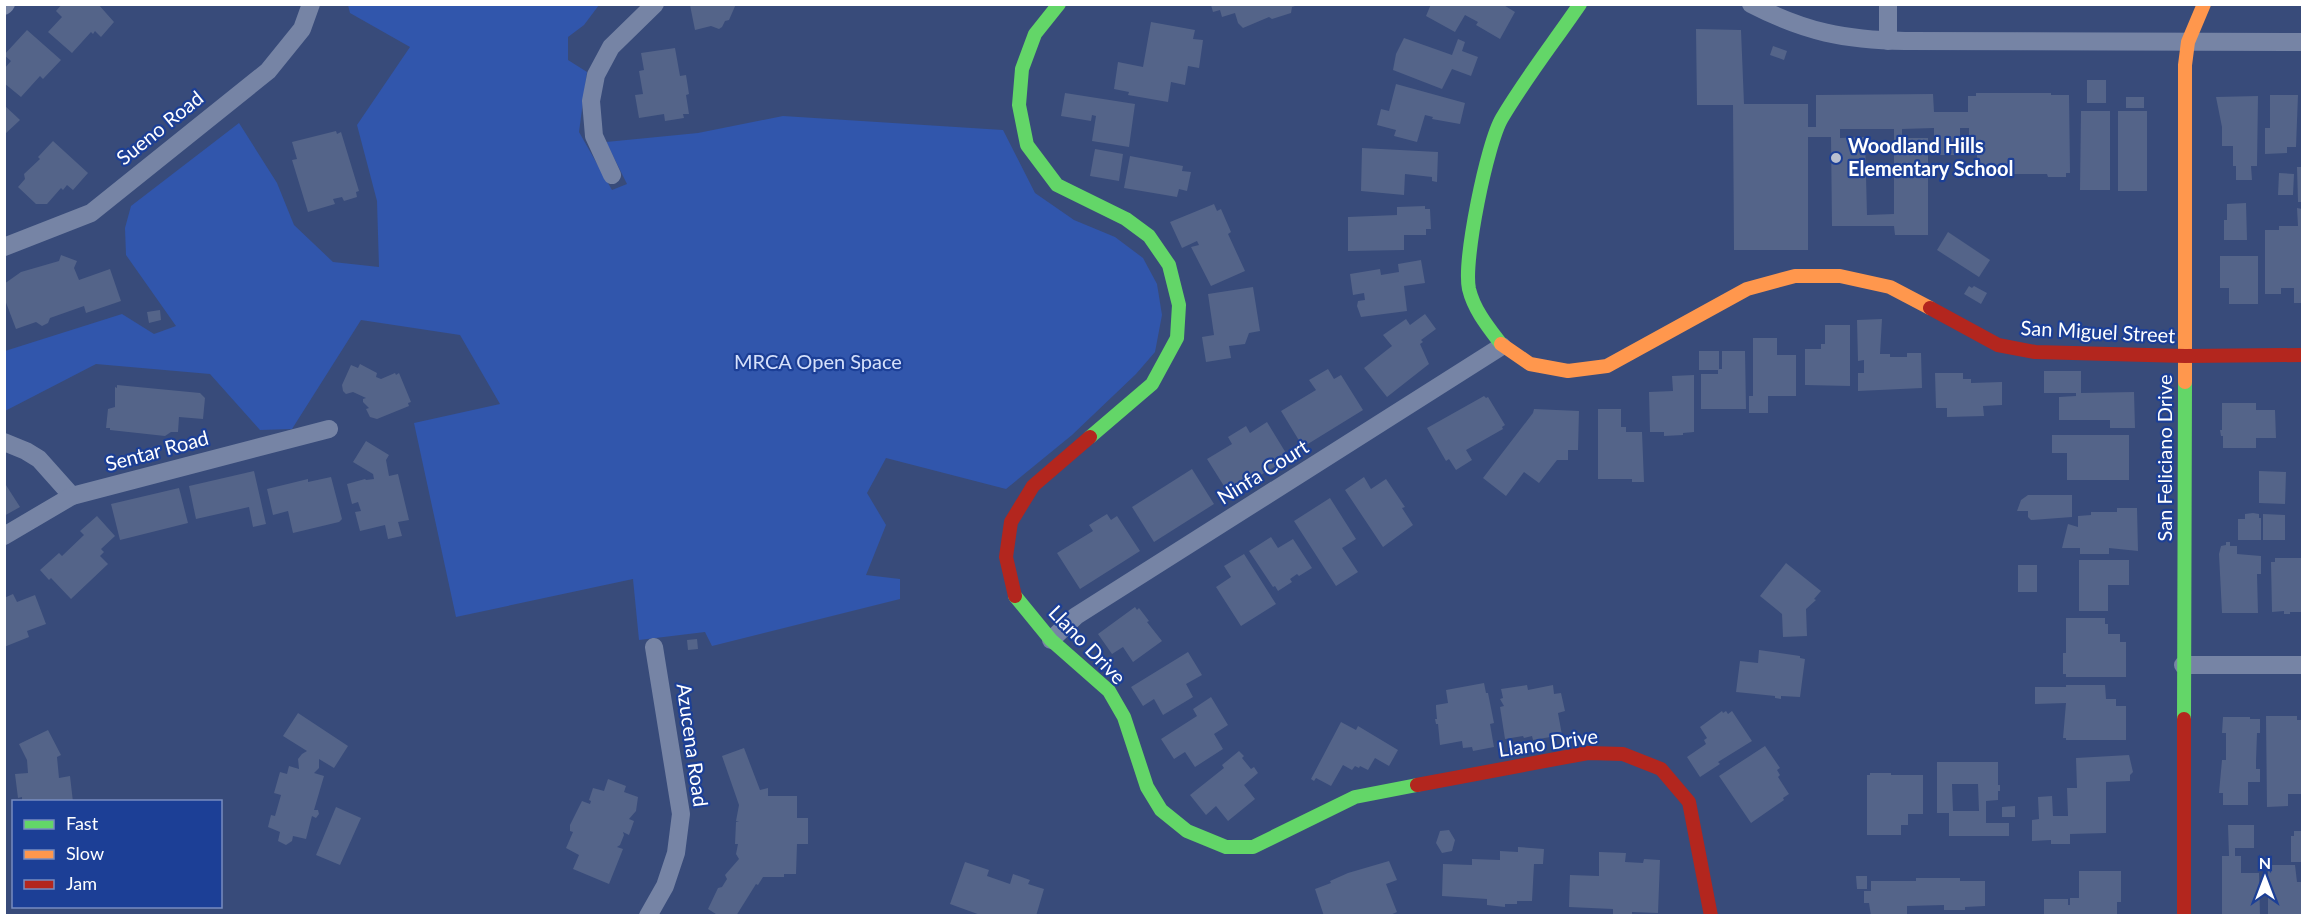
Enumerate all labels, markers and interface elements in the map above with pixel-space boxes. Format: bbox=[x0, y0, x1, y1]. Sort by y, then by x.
street label: Sueno Road bbox=[111, 85, 207, 169]
place label: Woodland Hills Elementary School bbox=[1848, 133, 2013, 180]
marker: Woodland Hills Elementary School bbox=[1829, 151, 1843, 165]
street label: San Miguel Street bbox=[2020, 315, 2176, 347]
park label: MRCA Open Space bbox=[734, 349, 902, 373]
street label: San Feliciano Drive bbox=[2152, 374, 2176, 542]
street label: Sentar Road bbox=[103, 425, 211, 475]
street label: Ninfa Court bbox=[1212, 434, 1313, 509]
street label: Llano Drive bbox=[1044, 600, 1131, 689]
street label: Azucena Road bbox=[672, 682, 714, 808]
street label: Llano Drive bbox=[1497, 723, 1599, 761]
legend bbox=[12, 800, 222, 908]
text: Fast bbox=[66, 812, 99, 834]
text: Slow bbox=[66, 842, 104, 864]
north arrow bbox=[2235, 848, 2295, 908]
text: N bbox=[2259, 853, 2271, 872]
text: Jam bbox=[66, 872, 97, 894]

